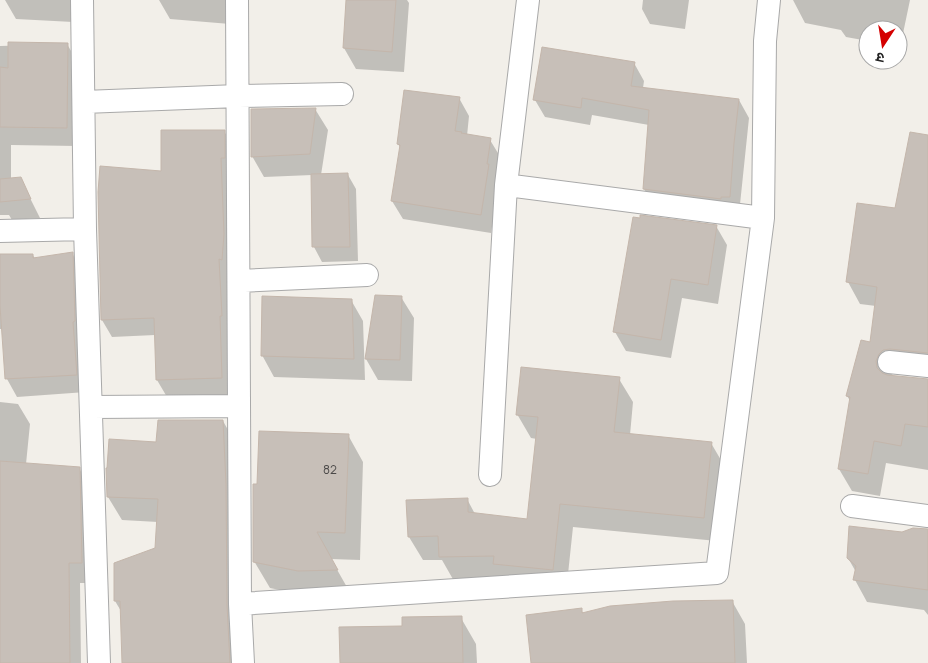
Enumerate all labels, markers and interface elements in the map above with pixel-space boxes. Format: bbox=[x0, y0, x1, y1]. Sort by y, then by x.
north arrow bbox=[858, 20, 908, 70]
text: उ bbox=[873, 48, 886, 68]
house number: 82 bbox=[323, 461, 337, 478]

